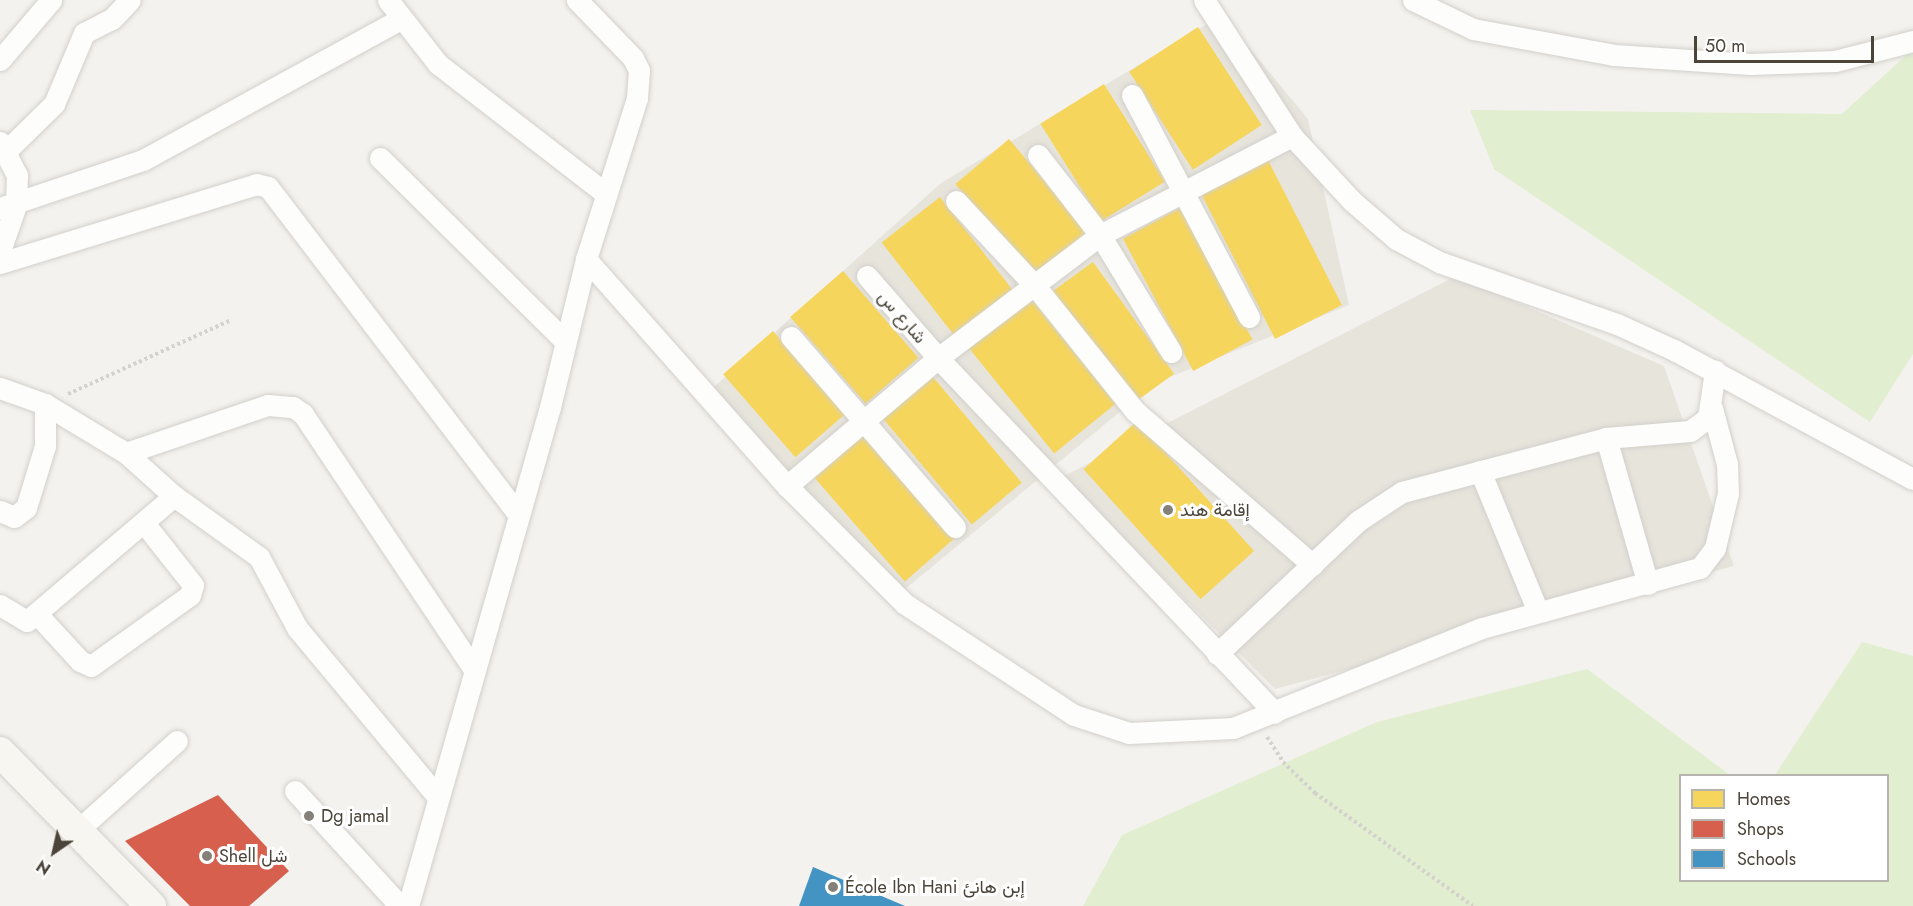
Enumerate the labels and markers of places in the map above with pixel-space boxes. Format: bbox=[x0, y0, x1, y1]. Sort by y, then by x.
place label: إقامة هند bbox=[1180, 499, 1250, 521]
marker: إقامة هند bbox=[1161, 503, 1175, 517]
place label: Dg jamal bbox=[321, 805, 389, 827]
marker: Dg jamal bbox=[302, 809, 316, 823]
place label: Shell شل bbox=[219, 845, 288, 867]
marker: Shell شل bbox=[200, 849, 214, 863]
place label: École Ibn Hani إبن هانئ bbox=[845, 876, 1025, 898]
marker: École Ibn Hani إبن هانئ bbox=[826, 880, 840, 894]

